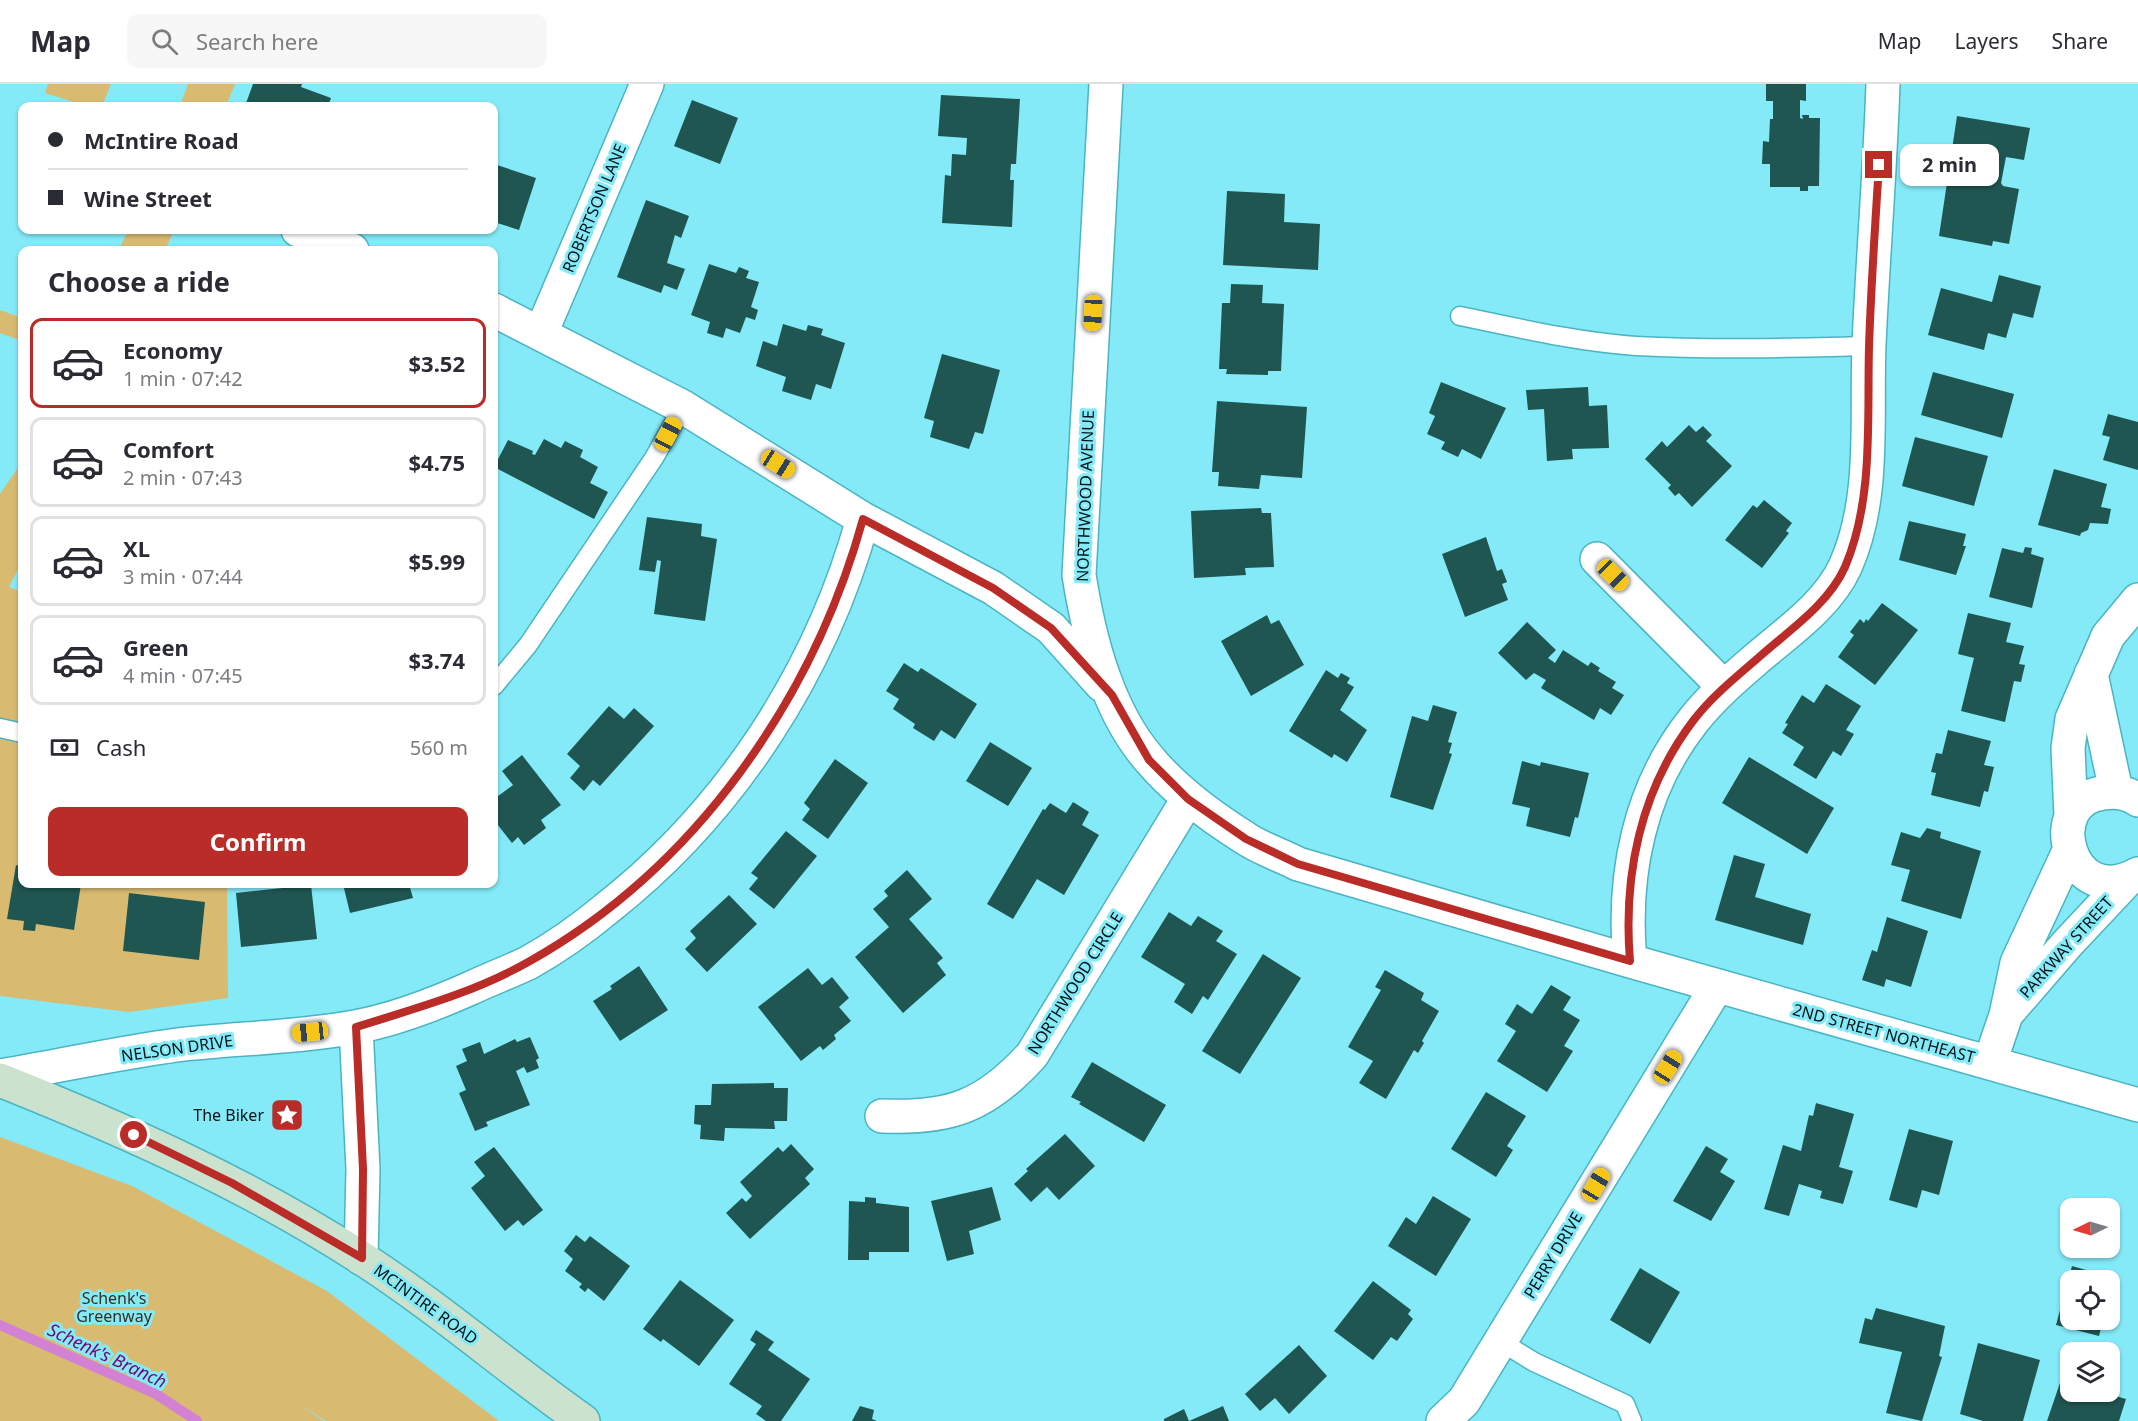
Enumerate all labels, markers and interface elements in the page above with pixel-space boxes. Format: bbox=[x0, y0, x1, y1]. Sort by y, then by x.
search box bbox=[127, 14, 547, 68]
text: Map bbox=[30, 22, 91, 60]
icon: search bbox=[148, 25, 181, 58]
text: Search here bbox=[196, 26, 318, 56]
text: Map bbox=[1878, 27, 1922, 55]
text: Layers bbox=[1955, 27, 2019, 55]
text: Share bbox=[2052, 27, 2108, 55]
text: McIntire Road bbox=[84, 125, 239, 155]
street label: ROBERTSON LANE bbox=[557, 140, 631, 276]
callout: 2 min bbox=[1900, 144, 1999, 186]
route end bbox=[1865, 151, 1892, 178]
text: 2 min bbox=[1922, 151, 1977, 178]
text: Wine Street bbox=[84, 183, 212, 213]
text: Choose a ride bbox=[48, 263, 230, 300]
car bbox=[1083, 295, 1103, 331]
text: Economy bbox=[123, 335, 222, 365]
icon: car bbox=[51, 336, 105, 390]
text: $3.52 bbox=[408, 348, 465, 378]
text: 1 min · 07:42 bbox=[123, 365, 243, 392]
street label: NORTHWOOD AVENUE bbox=[1071, 410, 1099, 582]
car bbox=[652, 414, 684, 454]
text: Comfort bbox=[123, 434, 214, 464]
icon: car bbox=[51, 435, 105, 489]
text: $4.75 bbox=[408, 447, 465, 477]
car bbox=[758, 447, 798, 481]
text: 2 min · 07:43 bbox=[123, 464, 243, 491]
text: XL bbox=[123, 533, 150, 563]
icon: car bbox=[51, 534, 105, 588]
text: $5.99 bbox=[408, 546, 465, 576]
car bbox=[1594, 556, 1632, 594]
text: 3 min · 07:44 bbox=[123, 563, 243, 590]
text: Green bbox=[123, 632, 189, 662]
icon: car bbox=[51, 633, 105, 687]
text: $3.74 bbox=[408, 645, 465, 675]
text: 4 min · 07:45 bbox=[123, 662, 243, 689]
icon: cash bbox=[48, 731, 81, 764]
text: Cash bbox=[96, 732, 146, 762]
text: 560 m bbox=[410, 734, 468, 761]
button: Confirm bbox=[48, 807, 468, 876]
street label: PARKWAY STREET bbox=[2014, 891, 2118, 1003]
street label: NORTHWOOD CIRCLE bbox=[1022, 908, 1128, 1058]
street label: 2ND STREET NORTHEAST bbox=[1790, 998, 1978, 1068]
car bbox=[291, 1021, 329, 1043]
street label: NELSON DRIVE bbox=[120, 1029, 234, 1067]
car bbox=[1651, 1047, 1685, 1087]
place icon: The Biker bbox=[269, 1097, 305, 1133]
place label: The Biker bbox=[193, 1104, 264, 1126]
route start bbox=[120, 1121, 147, 1148]
car bbox=[1579, 1165, 1613, 1205]
north arrow bbox=[2060, 1198, 2120, 1258]
map controls bbox=[2060, 1198, 2120, 1402]
street label: PERRY DRIVE bbox=[1519, 1208, 1587, 1302]
street label: MCINTIRE ROAD bbox=[370, 1259, 482, 1349]
button: locate bbox=[2060, 1270, 2120, 1330]
park label: Schenk's Greenway bbox=[76, 1287, 153, 1327]
water label: Schenk's Branch bbox=[44, 1317, 171, 1393]
button: layers bbox=[2060, 1342, 2120, 1402]

